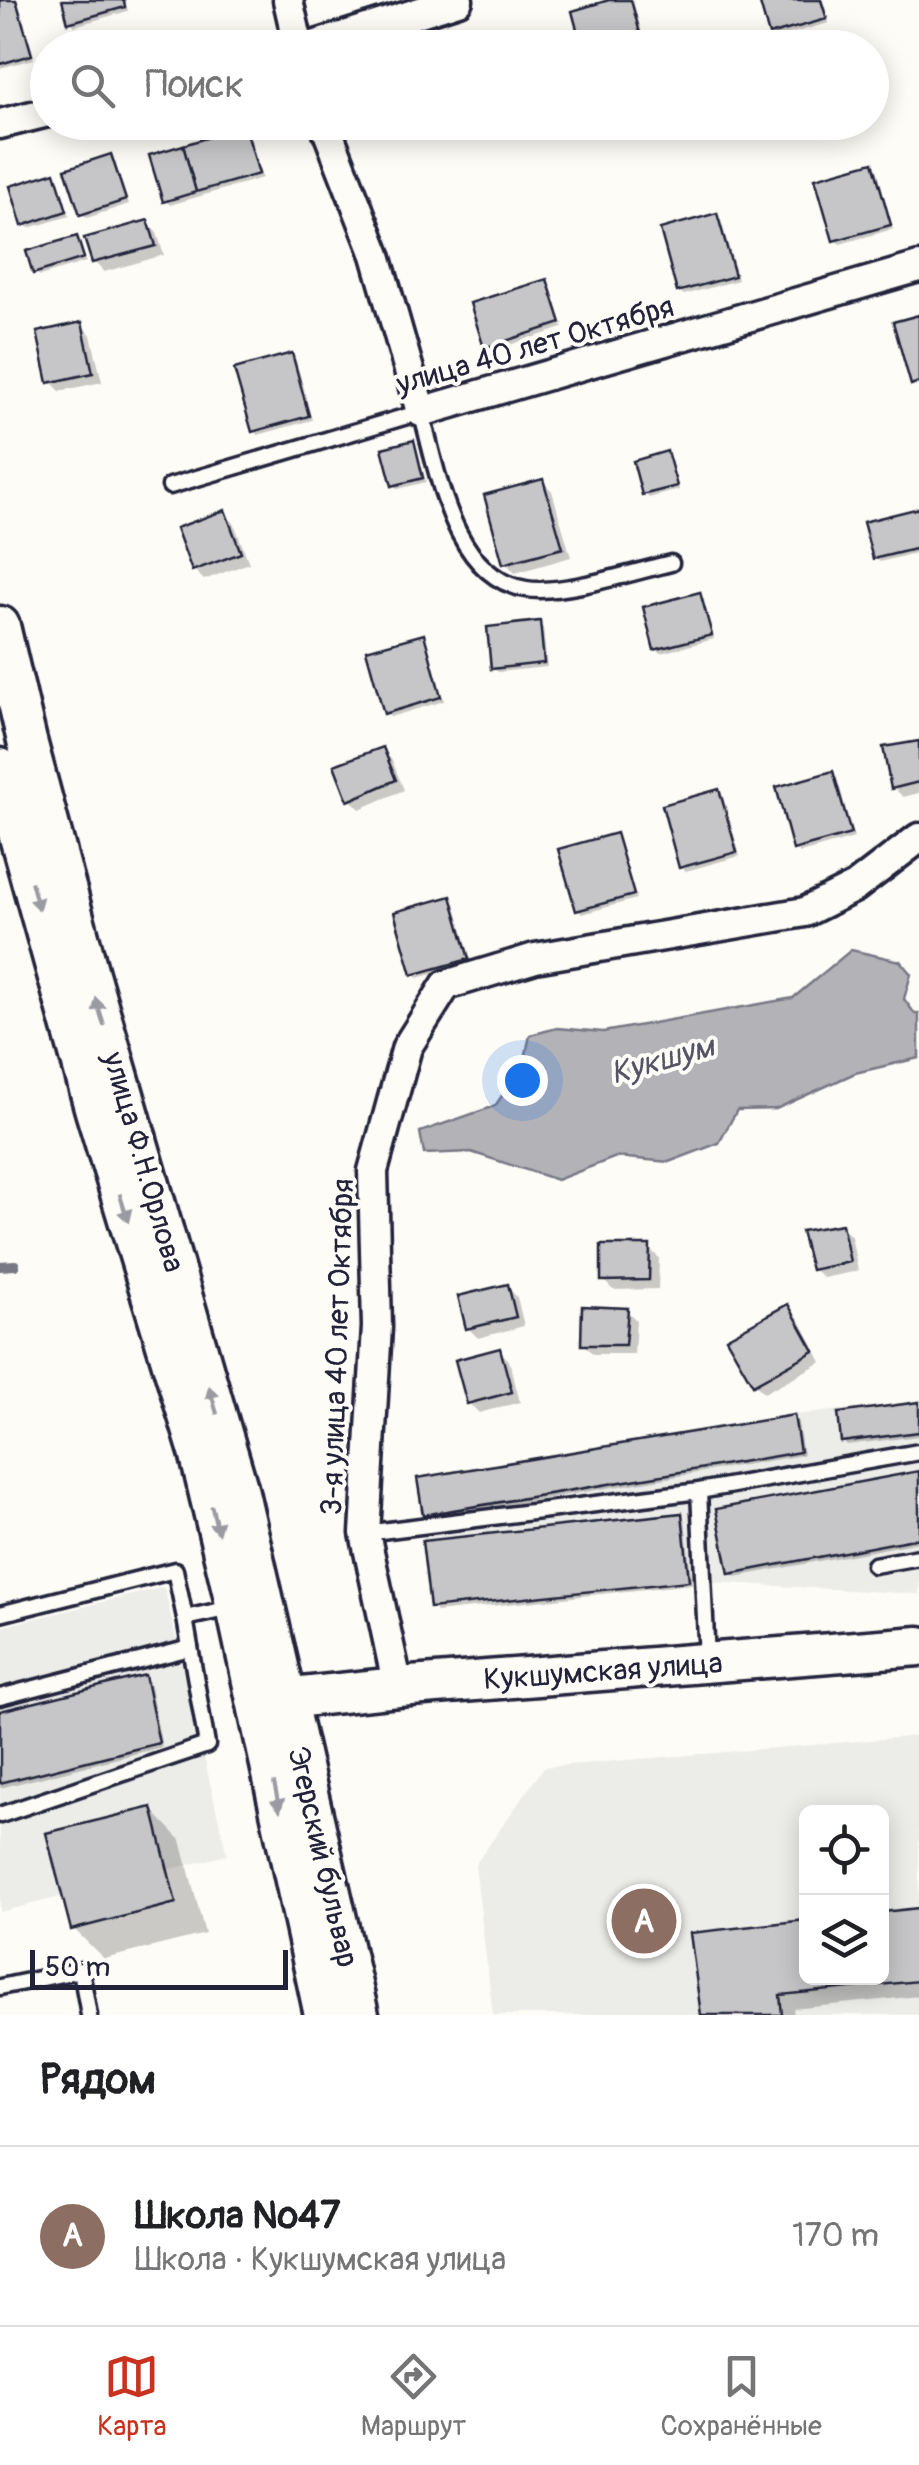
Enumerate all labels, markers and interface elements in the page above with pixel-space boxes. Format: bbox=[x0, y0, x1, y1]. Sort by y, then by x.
search box bbox=[30, 30, 889, 140]
icon: search bbox=[65, 58, 120, 113]
text: Поиск bbox=[145, 61, 244, 109]
street label: улица 40 лет Октября bbox=[391, 288, 678, 403]
one-way arrow bbox=[28, 880, 44, 911]
one-way arrow bbox=[92, 996, 108, 1027]
water label: Кукшум bbox=[606, 1025, 722, 1094]
street label: улица Ф.Н.Орлова bbox=[94, 1047, 193, 1276]
your location bbox=[497, 1055, 548, 1106]
street label: 3-я улица 40 лет Октября bbox=[313, 1178, 362, 1516]
one-way arrow bbox=[117, 1193, 132, 1224]
one-way arrow bbox=[205, 1385, 221, 1416]
one-way arrow bbox=[208, 1505, 223, 1536]
street label: Кукшумская улица bbox=[482, 1645, 724, 1698]
street label: Эгерский бульвар bbox=[279, 1744, 366, 1971]
one-way arrow bbox=[270, 1782, 285, 1813]
map controls bbox=[799, 1805, 889, 1985]
button: locate bbox=[799, 1805, 889, 1895]
pin: A bbox=[612, 1884, 676, 1958]
button: layers bbox=[799, 1895, 889, 1985]
scale bar bbox=[30, 1945, 288, 1990]
text: 50 m bbox=[45, 1950, 110, 1985]
text: Рядом bbox=[40, 2054, 156, 2106]
text: Школа №47 bbox=[135, 2192, 340, 2240]
text: A bbox=[62, 2216, 83, 2256]
text: 170 m bbox=[792, 2216, 879, 2256]
text: Школа · Кукшумская улица bbox=[135, 2240, 506, 2280]
tab: Карта bbox=[97, 2349, 167, 2444]
tab: Маршрут bbox=[361, 2349, 466, 2444]
tab: Сохранённые bbox=[660, 2349, 822, 2444]

